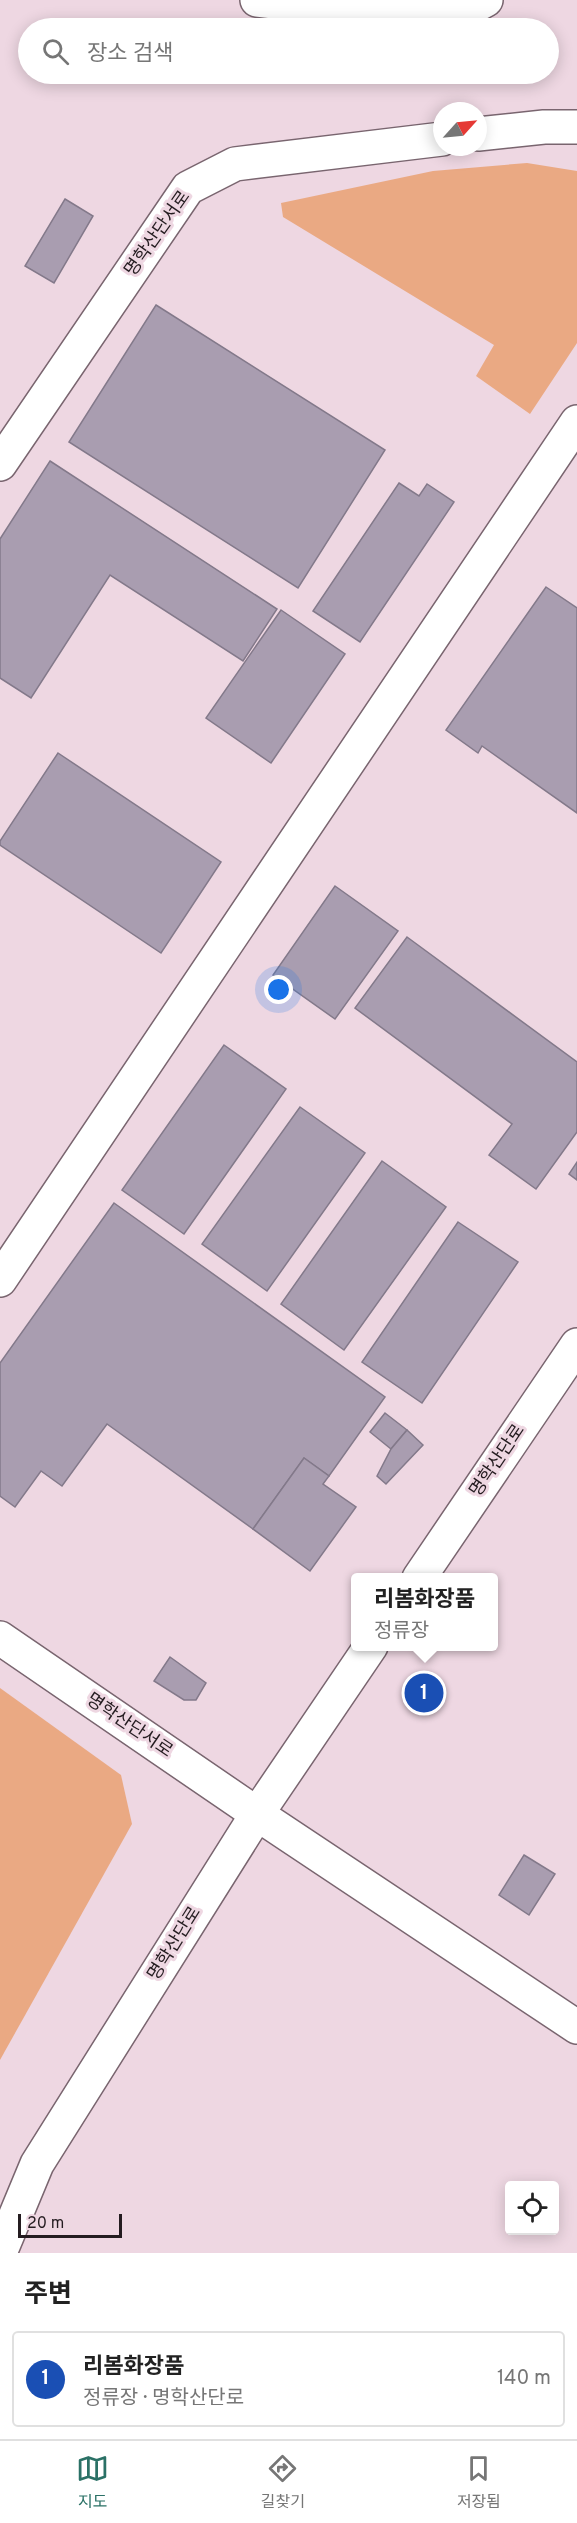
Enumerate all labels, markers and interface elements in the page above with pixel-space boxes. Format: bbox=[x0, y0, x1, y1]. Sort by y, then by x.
search box bbox=[18, 18, 559, 84]
icon: search bbox=[39, 35, 72, 68]
text: 장소 검색 bbox=[87, 41, 173, 68]
north arrow bbox=[433, 102, 487, 156]
street label: 명학산단서로 bbox=[120, 187, 196, 281]
your location bbox=[264, 975, 293, 1004]
street label: 명학산단로 bbox=[465, 1420, 531, 1502]
popup bbox=[351, 1573, 498, 1651]
text: 리봄화장품 bbox=[374, 1587, 475, 1614]
text: 정류장 bbox=[374, 1619, 429, 1645]
pin: 1 bbox=[404, 1670, 444, 1716]
street label: 명학산단서로 bbox=[81, 1689, 177, 1763]
street label: 명학산단로 bbox=[143, 1903, 207, 1985]
map controls bbox=[505, 2181, 559, 2235]
button: locate bbox=[505, 2181, 559, 2235]
scale bar bbox=[18, 2211, 122, 2238]
text: 20 m bbox=[27, 2214, 64, 2234]
text: 주변 bbox=[24, 2279, 72, 2312]
text: 리봄화장품 bbox=[83, 2354, 184, 2381]
text: 1 bbox=[42, 2366, 50, 2392]
text: 140 m bbox=[497, 2366, 551, 2392]
text: 정류장 · 명학산단로 bbox=[83, 2386, 244, 2412]
tab: 지도 bbox=[76, 2452, 109, 2513]
tab: 길찾기 bbox=[261, 2452, 305, 2513]
tab: 저장됨 bbox=[457, 2452, 501, 2513]

